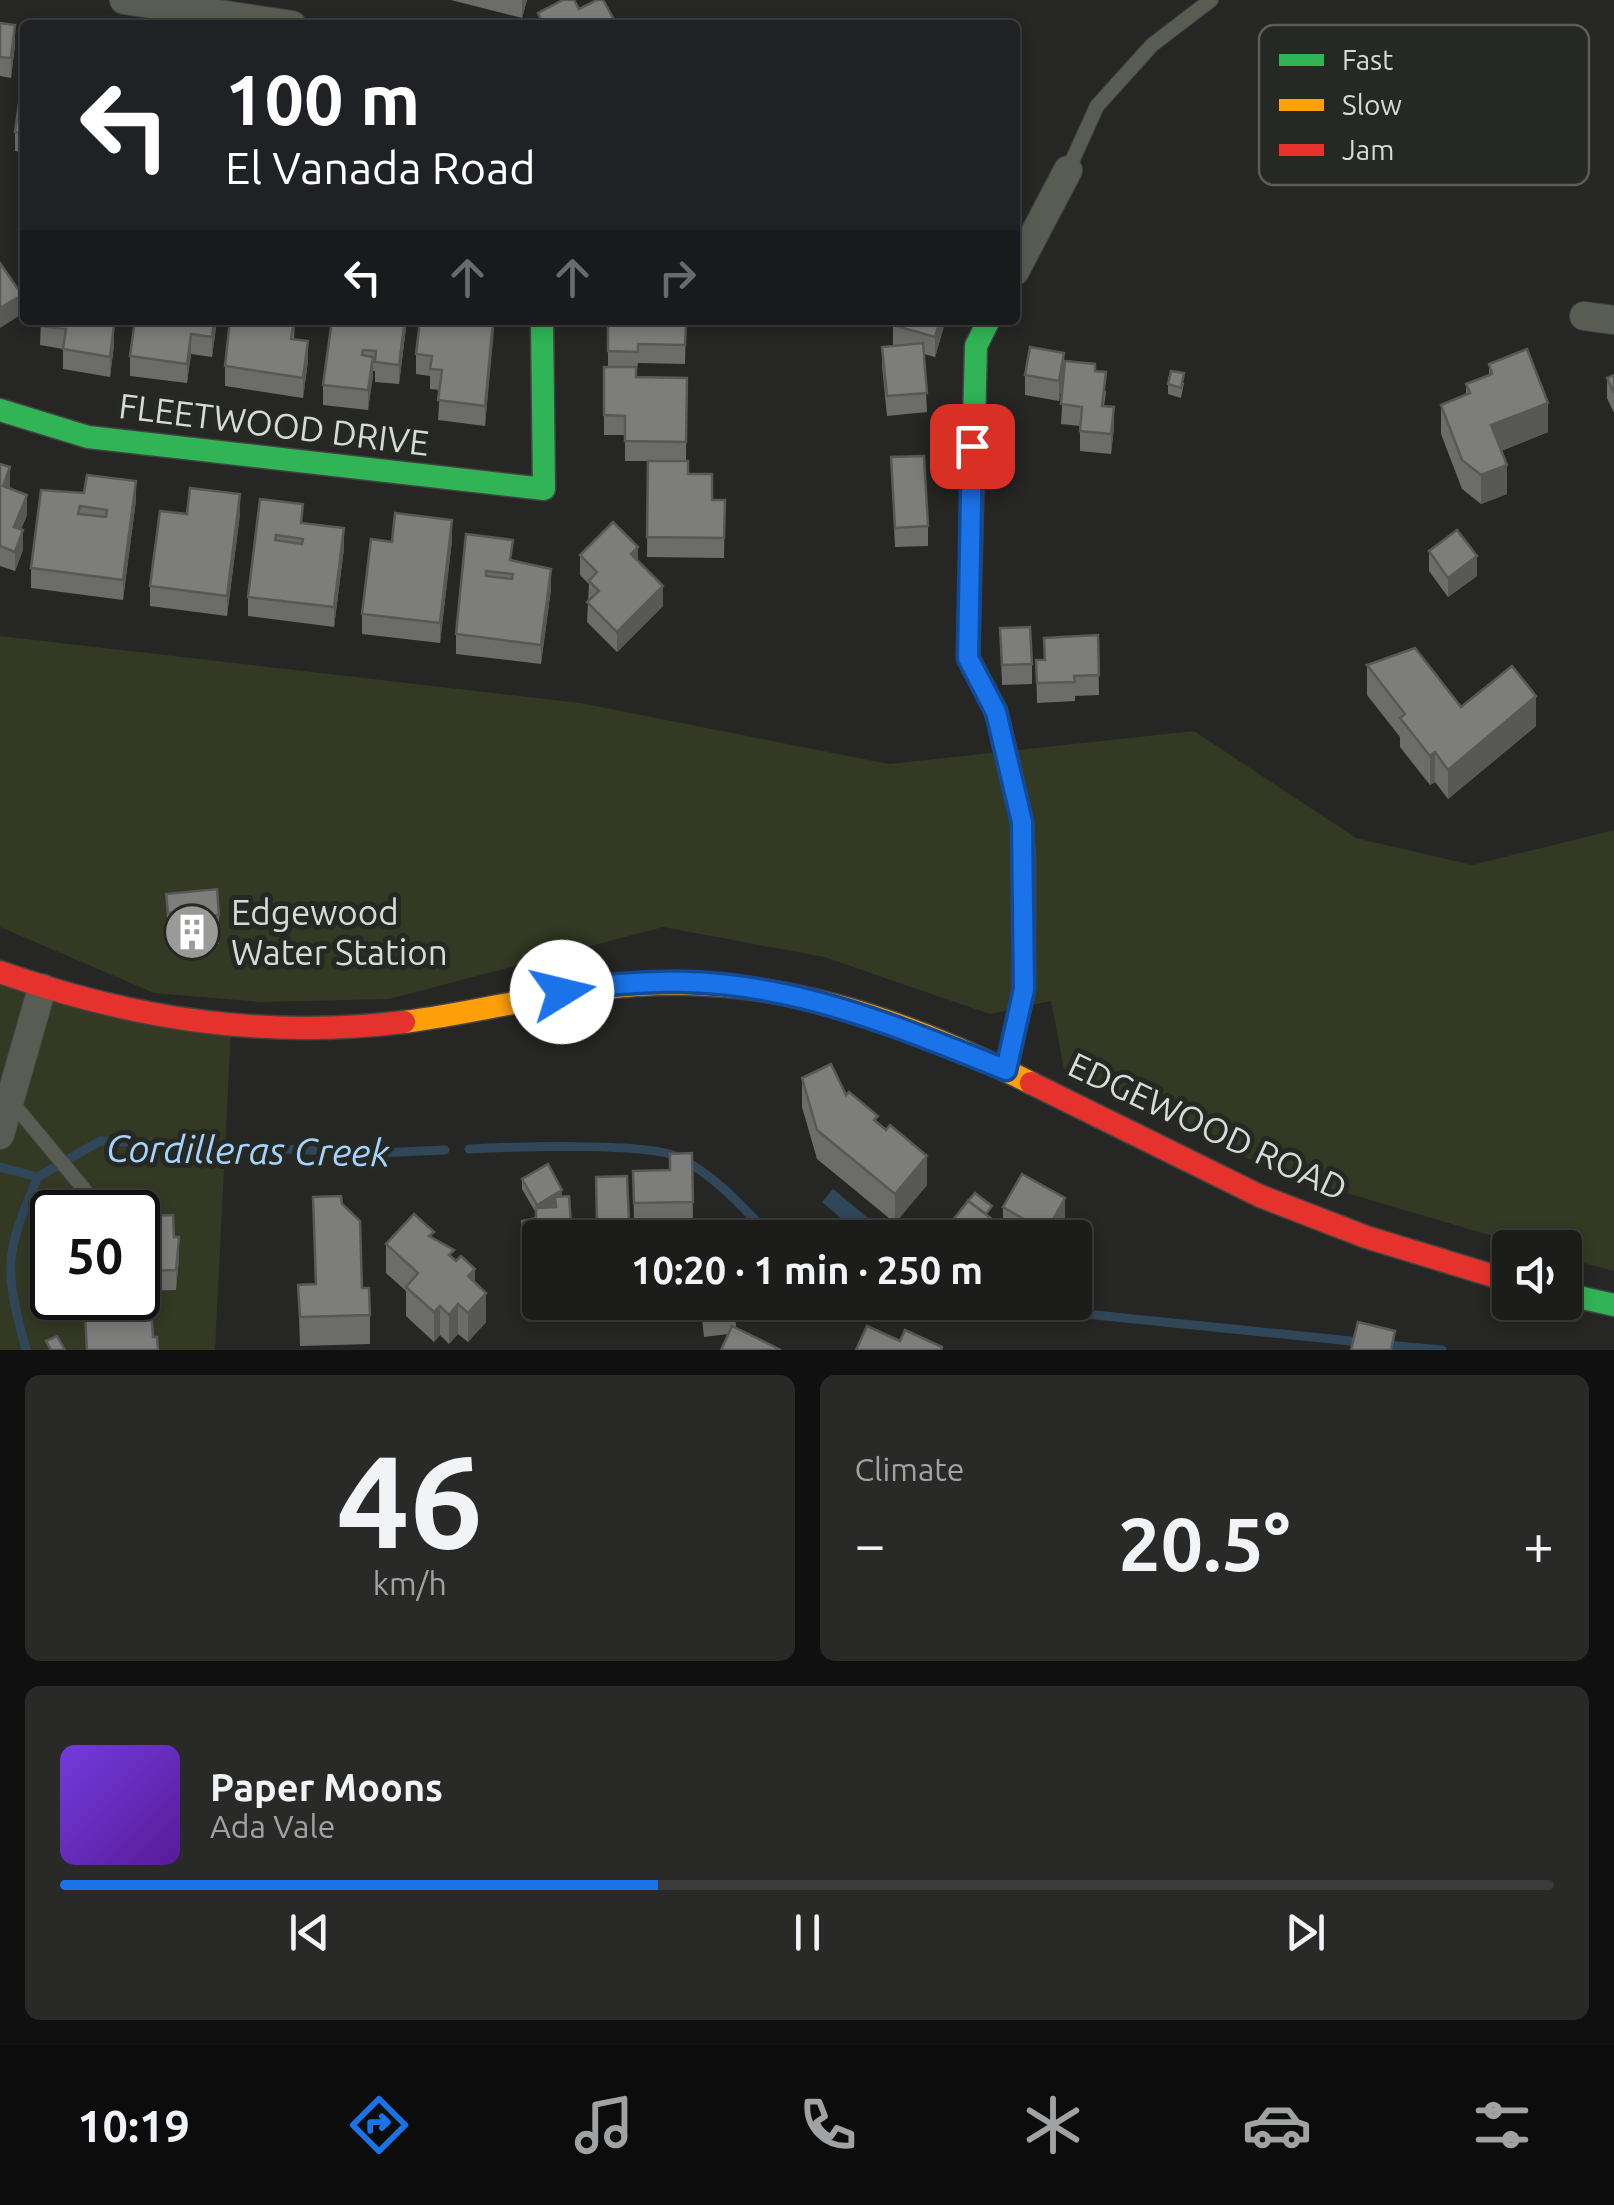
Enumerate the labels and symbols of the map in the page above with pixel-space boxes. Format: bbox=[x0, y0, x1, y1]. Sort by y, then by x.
legend bbox=[1259, 25, 1589, 185]
text: Fast bbox=[1342, 44, 1393, 75]
text: Slow bbox=[1342, 89, 1402, 120]
text: Jam bbox=[1342, 134, 1394, 165]
street label: FLEETWOOD DRIVE bbox=[117, 385, 431, 463]
pin bbox=[930, 404, 1015, 489]
place label: Edgewood Water Station bbox=[231, 892, 448, 972]
building icon: Edgewood Water Station bbox=[162, 902, 222, 962]
position arrow bbox=[510, 940, 614, 1044]
street label: EDGEWOOD ROAD bbox=[1062, 1044, 1354, 1208]
water label: Cordilleras Creek bbox=[106, 1127, 391, 1173]
speed limit sign: 50 bbox=[30, 1190, 160, 1320]

